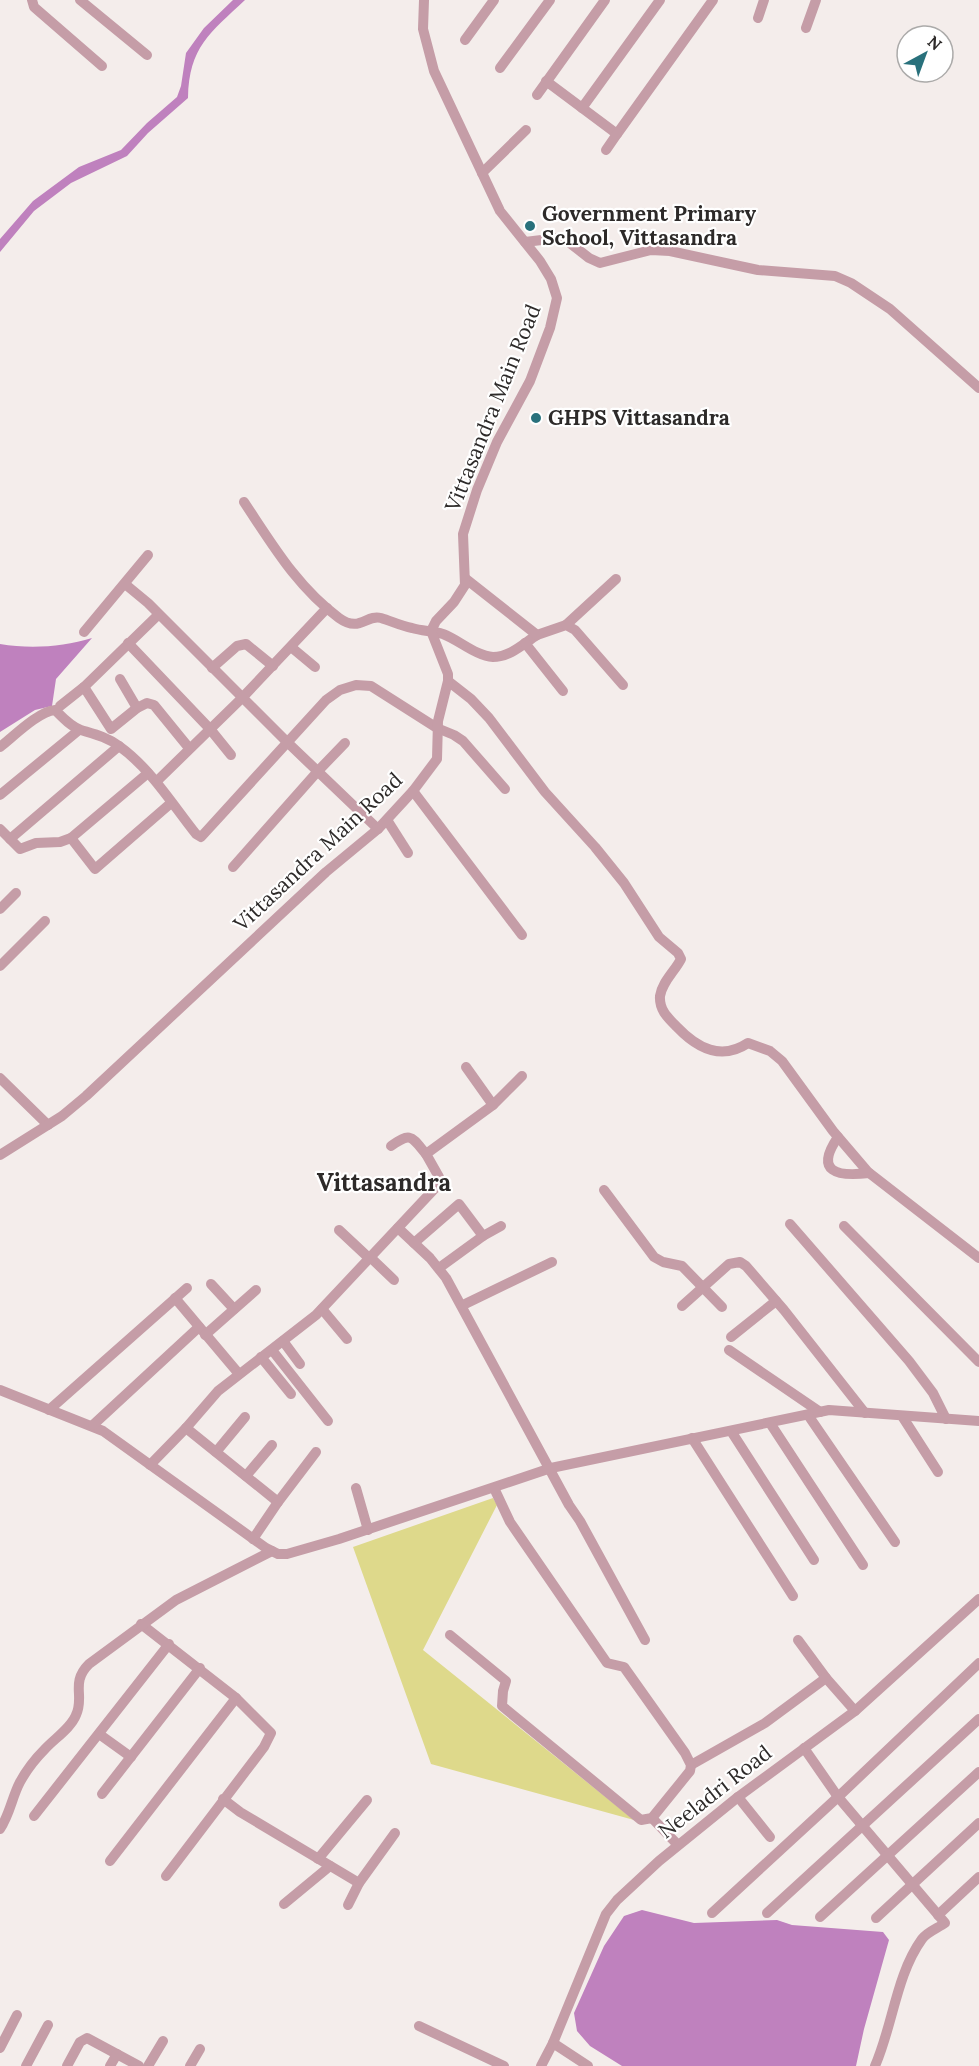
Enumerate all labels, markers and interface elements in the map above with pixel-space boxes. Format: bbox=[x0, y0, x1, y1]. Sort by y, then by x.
north arrow bbox=[895, 24, 955, 84]
text: N bbox=[924, 31, 946, 54]
place label: Government Primary School, Vittasandra bbox=[542, 200, 757, 251]
marker: Government Primary School, Vittasandra bbox=[523, 219, 537, 233]
street label: Vittasandra Main Road bbox=[438, 300, 546, 516]
place label: GHPS Vittasandra bbox=[548, 404, 730, 431]
marker: GHPS Vittasandra bbox=[529, 411, 543, 425]
street label: Vittasandra Main Road bbox=[227, 766, 408, 938]
district label: Vittasandra bbox=[317, 1167, 452, 1198]
street label: Neeladri Road bbox=[652, 1739, 777, 1844]

